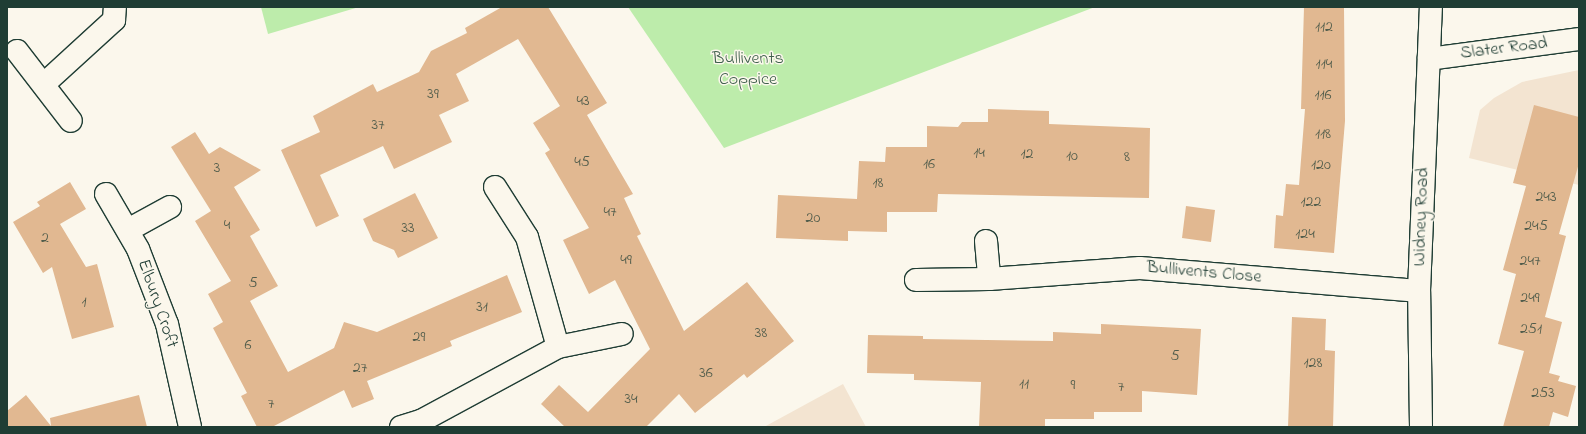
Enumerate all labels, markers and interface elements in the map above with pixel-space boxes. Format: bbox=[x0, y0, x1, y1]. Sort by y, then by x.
house number: 112 bbox=[1315, 17, 1333, 37]
street label: Slater Road bbox=[1459, 33, 1549, 65]
park label: Bullivents Coppice bbox=[712, 49, 784, 92]
house number: 114 bbox=[1316, 54, 1332, 74]
house number: 39 bbox=[427, 84, 439, 104]
house number: 116 bbox=[1314, 85, 1332, 105]
house number: 43 bbox=[576, 91, 590, 111]
house number: 37 bbox=[371, 115, 385, 135]
house number: 118 bbox=[1315, 124, 1331, 144]
house number: 14 bbox=[973, 143, 985, 163]
house number: 12 bbox=[1020, 144, 1034, 164]
house number: 10 bbox=[1066, 146, 1078, 166]
house number: 8 bbox=[1124, 147, 1130, 167]
house number: 45 bbox=[574, 152, 590, 172]
house number: 16 bbox=[923, 154, 935, 174]
house number: 120 bbox=[1311, 155, 1331, 175]
house number: 3 bbox=[214, 158, 220, 178]
street label: Widney Road bbox=[1409, 167, 1435, 267]
house number: 18 bbox=[872, 173, 884, 193]
house number: 243 bbox=[1535, 187, 1557, 207]
house number: 122 bbox=[1301, 192, 1321, 212]
house number: 47 bbox=[603, 202, 617, 222]
house number: 20 bbox=[806, 208, 820, 228]
house number: 4 bbox=[224, 215, 230, 235]
house number: 245 bbox=[1524, 216, 1548, 236]
house number: 33 bbox=[401, 218, 415, 238]
house number: 124 bbox=[1295, 224, 1315, 244]
house number: 2 bbox=[41, 228, 49, 248]
house number: 49 bbox=[620, 250, 632, 270]
house number: 247 bbox=[1519, 251, 1541, 271]
street label: Elbury Croft bbox=[132, 257, 182, 351]
street label: Bullivents Close bbox=[1146, 257, 1262, 289]
house number: 5 bbox=[248, 273, 258, 293]
house number: 249 bbox=[1520, 288, 1540, 308]
house number: 1 bbox=[81, 292, 87, 312]
house number: 31 bbox=[476, 297, 488, 317]
house number: 251 bbox=[1520, 319, 1542, 339]
house number: 38 bbox=[755, 323, 767, 343]
house number: 29 bbox=[413, 327, 425, 347]
house number: 6 bbox=[244, 335, 252, 355]
house number: 5 bbox=[1170, 346, 1180, 366]
house number: 128 bbox=[1303, 353, 1323, 373]
house number: 27 bbox=[353, 358, 367, 378]
house number: 36 bbox=[699, 363, 713, 383]
house number: 11 bbox=[1019, 374, 1029, 394]
house number: 9 bbox=[1071, 375, 1075, 395]
house number: 7 bbox=[1118, 377, 1124, 397]
house number: 253 bbox=[1531, 383, 1555, 403]
house number: 34 bbox=[624, 389, 638, 409]
house number: 7 bbox=[268, 394, 274, 414]

